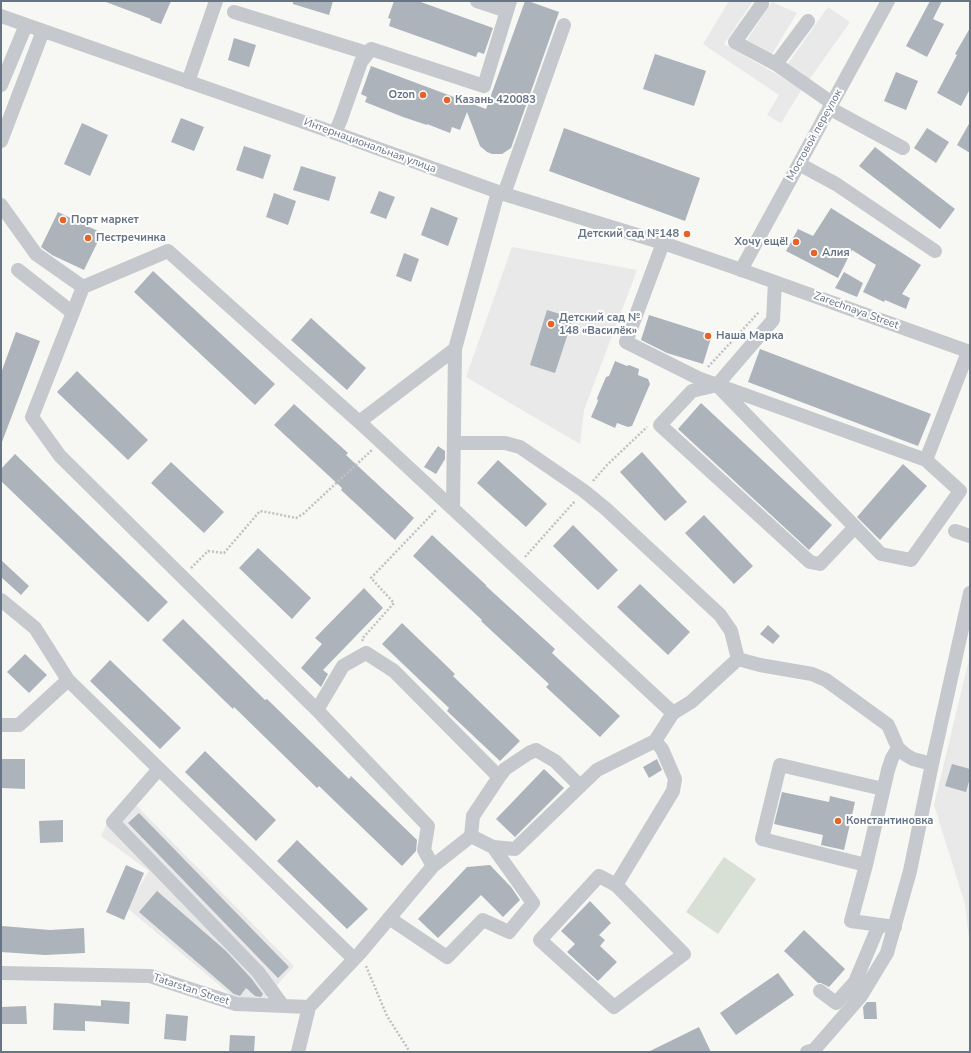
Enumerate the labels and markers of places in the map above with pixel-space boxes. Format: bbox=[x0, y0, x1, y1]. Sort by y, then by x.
place label: Ozon bbox=[388, 88, 415, 102]
marker: Ozon bbox=[418, 90, 428, 100]
place label: Казань 420083 bbox=[455, 93, 536, 107]
marker: Казань 420083 bbox=[442, 95, 452, 105]
place label: Порт маркет bbox=[71, 213, 139, 227]
marker: Порт маркет bbox=[58, 215, 68, 225]
place label: Детский сад №148 bbox=[578, 227, 679, 241]
marker: Детский сад №148 bbox=[682, 229, 692, 239]
place label: Пестречинка bbox=[96, 231, 166, 245]
marker: Пестречинка bbox=[83, 233, 93, 243]
place label: Хочу ещё! bbox=[735, 235, 788, 249]
marker: Хочу ещё! bbox=[791, 237, 801, 247]
place label: Алия bbox=[822, 246, 850, 260]
marker: Алия bbox=[809, 248, 819, 258]
place label: Детский сад № 148 «Василёк» bbox=[559, 311, 640, 337]
marker: Детский сад № 148 «Василёк» bbox=[546, 319, 556, 329]
place label: Наша Марка bbox=[716, 329, 784, 343]
marker: Наша Марка bbox=[703, 331, 713, 341]
place label: Константиновка bbox=[846, 814, 934, 828]
marker: Константиновка bbox=[833, 816, 843, 826]

